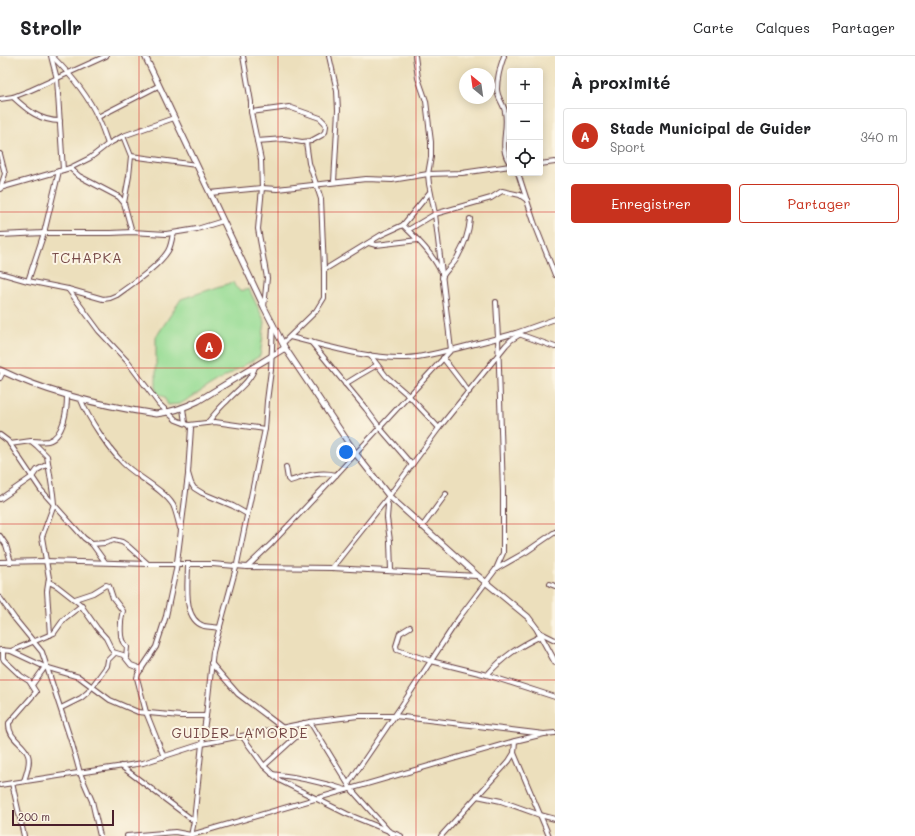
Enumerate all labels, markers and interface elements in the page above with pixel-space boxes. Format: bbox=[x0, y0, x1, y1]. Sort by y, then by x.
text: Strollr bbox=[20, 15, 82, 40]
text: Carte bbox=[693, 18, 734, 37]
text: Calques bbox=[756, 18, 810, 37]
text: Partager bbox=[832, 18, 895, 37]
north arrow bbox=[459, 68, 495, 104]
map controls bbox=[507, 68, 543, 176]
button: + bbox=[507, 68, 543, 104]
text: À proximité bbox=[571, 71, 670, 93]
button: − bbox=[507, 104, 543, 140]
text: Stade Municipal de Guider bbox=[610, 118, 811, 138]
text: A bbox=[580, 128, 590, 145]
text: 340 m bbox=[860, 128, 898, 145]
text: Sport bbox=[610, 138, 645, 155]
button: locate bbox=[507, 140, 543, 176]
button: Enregistrer bbox=[571, 184, 731, 223]
button: Partager bbox=[739, 184, 899, 223]
district label: TCHAPKA bbox=[51, 248, 123, 267]
pin: A bbox=[196, 331, 222, 361]
your location bbox=[336, 442, 356, 462]
district label: GUIDER LAMORDE bbox=[172, 723, 308, 742]
scale bar bbox=[12, 808, 114, 827]
text: 200 m bbox=[18, 809, 50, 824]

